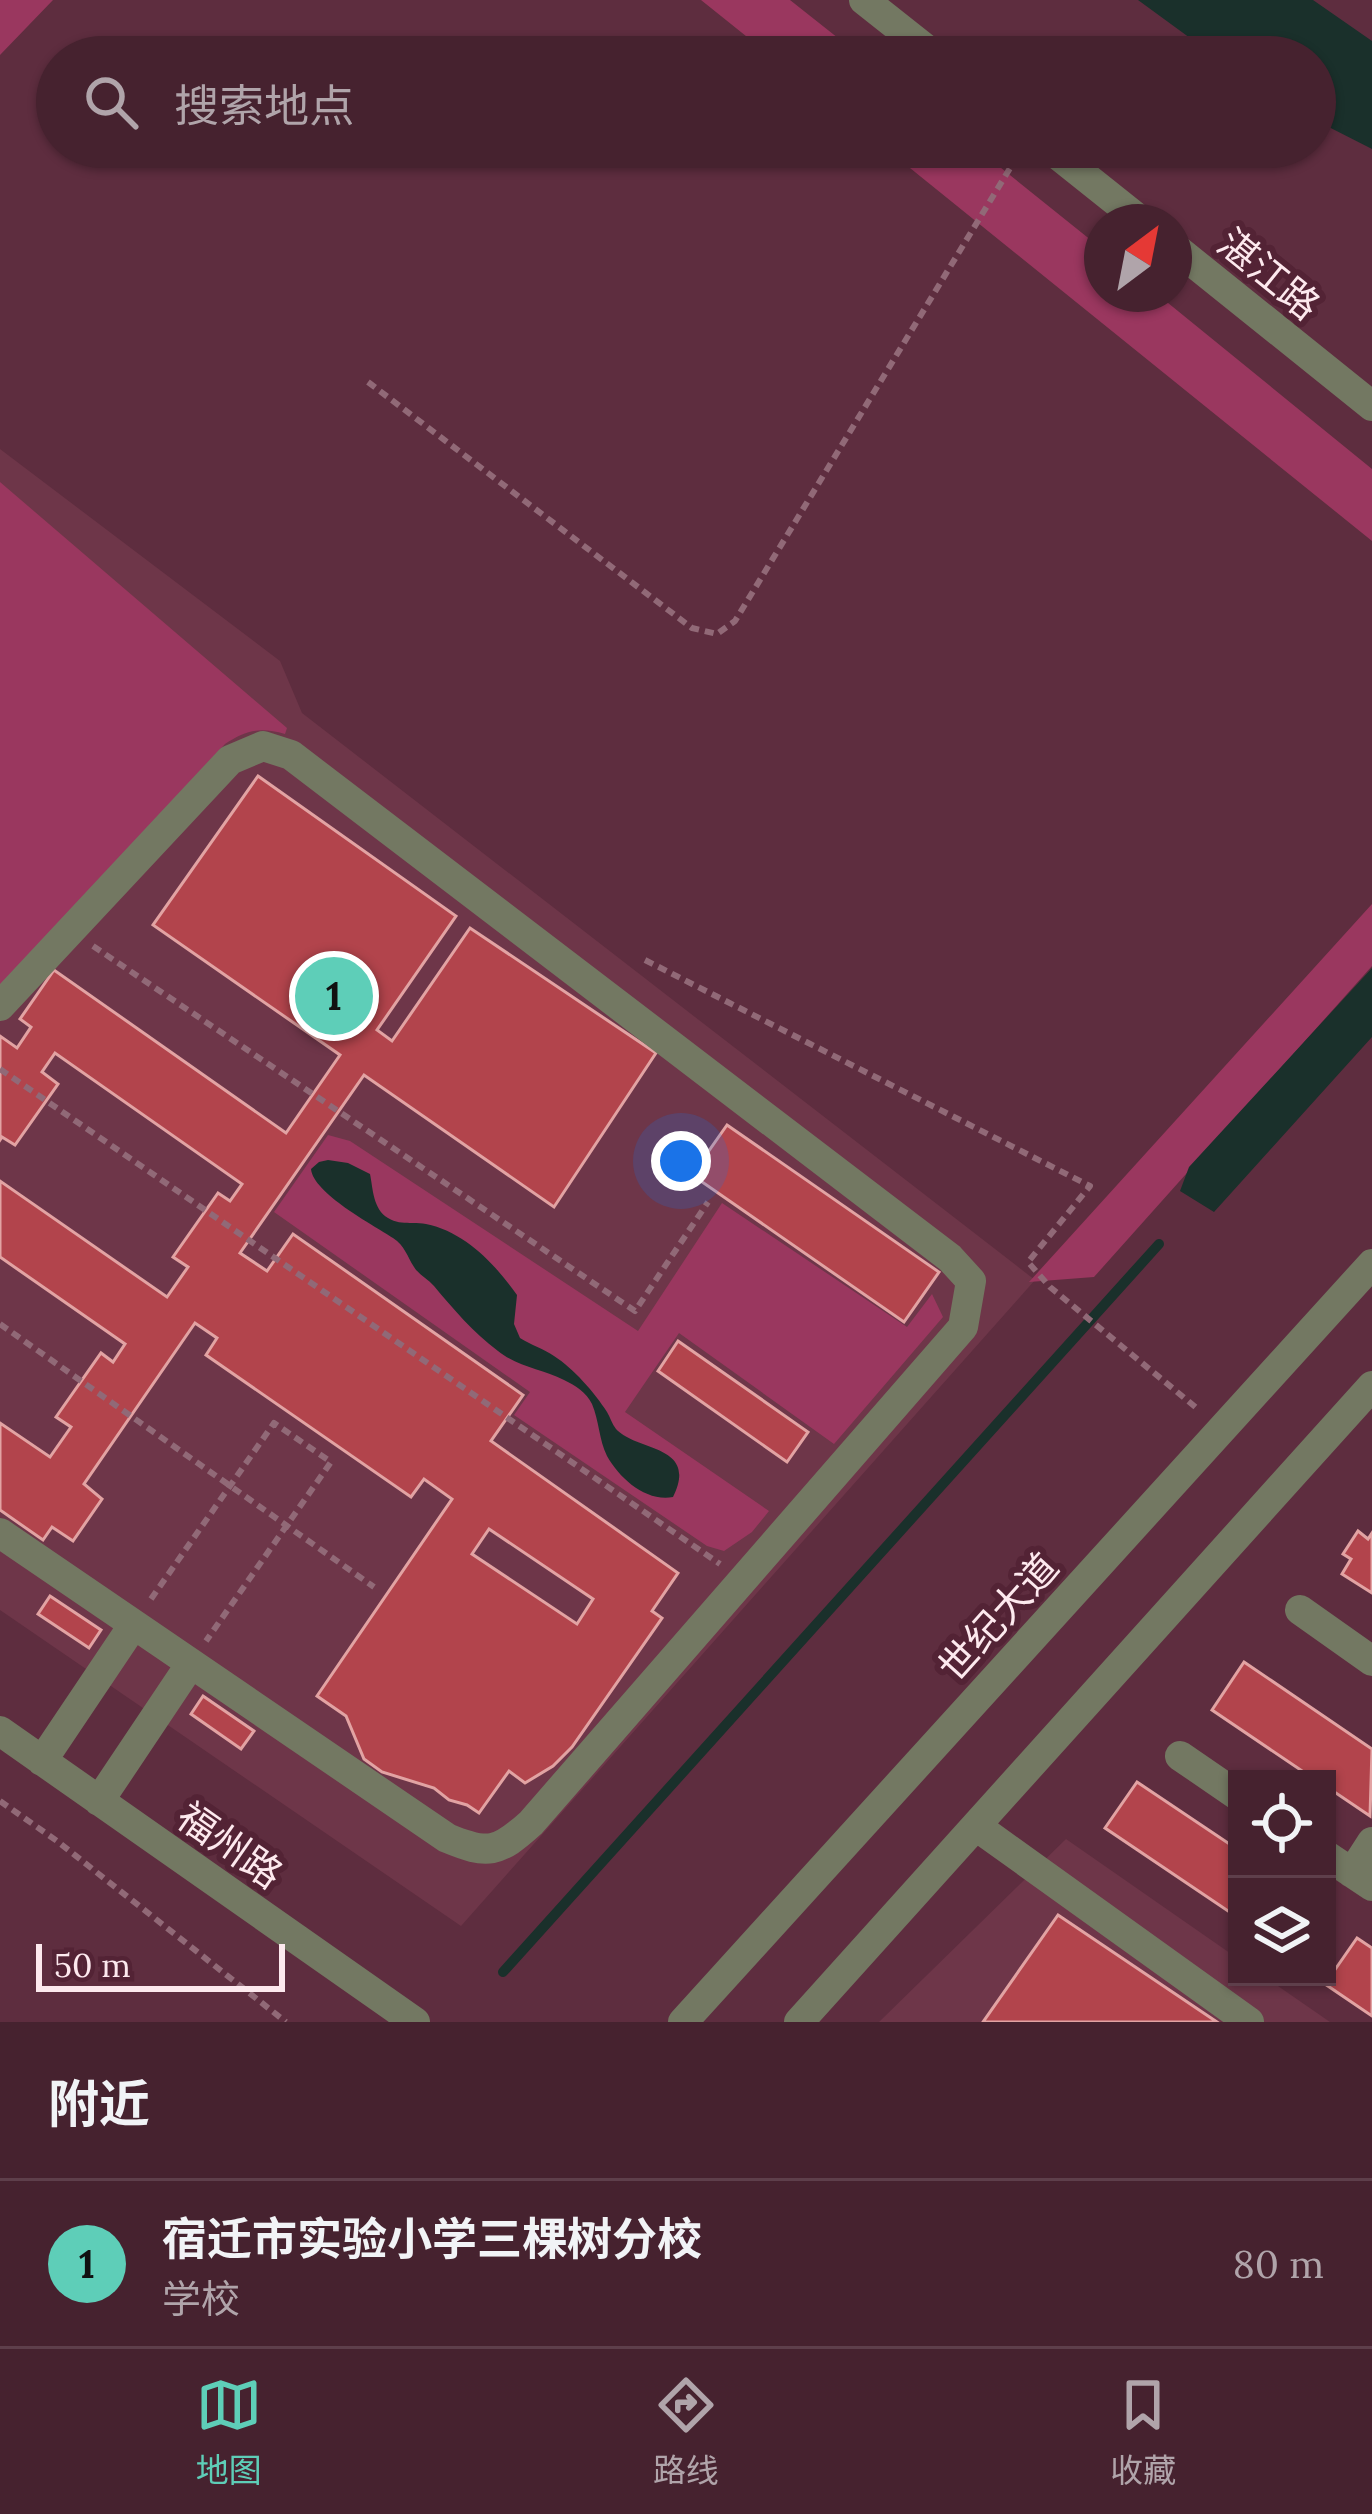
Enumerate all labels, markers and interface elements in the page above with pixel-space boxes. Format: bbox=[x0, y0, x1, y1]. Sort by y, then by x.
search box bbox=[36, 36, 1336, 168]
icon: search bbox=[78, 69, 144, 135]
text: 搜索地点 bbox=[174, 77, 354, 134]
north arrow bbox=[1084, 204, 1192, 312]
street label: 湛江路 bbox=[1208, 218, 1330, 330]
pin: 1 bbox=[295, 951, 373, 1041]
your location bbox=[651, 1131, 711, 1191]
street label: 世纪大道 bbox=[927, 1542, 1069, 1692]
map controls bbox=[1228, 1770, 1336, 1986]
button: locate bbox=[1228, 1770, 1336, 1878]
street label: 福州路 bbox=[168, 1791, 292, 1899]
button: layers bbox=[1228, 1878, 1336, 1986]
scale bar bbox=[36, 1938, 285, 1991]
text: 50 m bbox=[54, 1944, 131, 1986]
text: 附近 bbox=[48, 2071, 150, 2136]
text: 宿迁市实验小学三棵树分校 bbox=[162, 2210, 702, 2267]
text: 1 bbox=[79, 2239, 95, 2289]
text: 80 m bbox=[1233, 2239, 1324, 2289]
text: 学校 bbox=[162, 2274, 240, 2324]
tab: 地图 bbox=[196, 2372, 262, 2492]
tab: 路线 bbox=[653, 2372, 719, 2492]
tab: 收藏 bbox=[1110, 2372, 1176, 2492]

